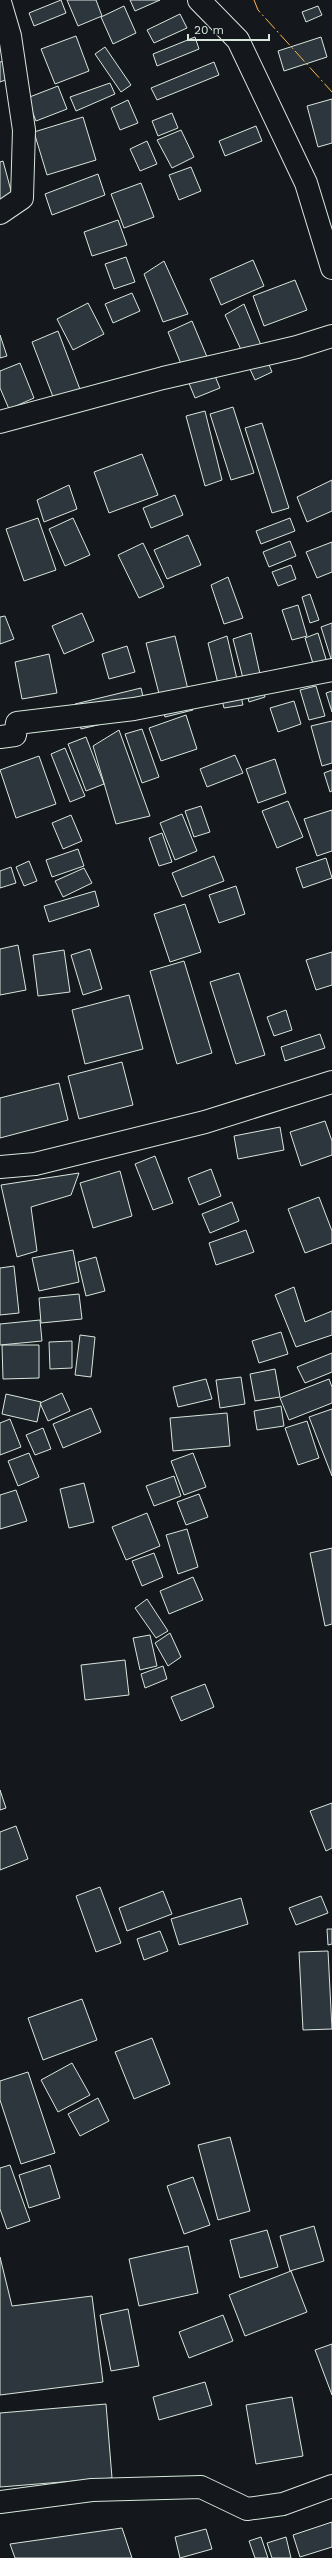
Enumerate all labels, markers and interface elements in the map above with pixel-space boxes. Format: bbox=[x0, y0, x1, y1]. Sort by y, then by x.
scale bar bbox=[188, 16, 269, 42]
text: 20 m bbox=[194, 23, 224, 37]

